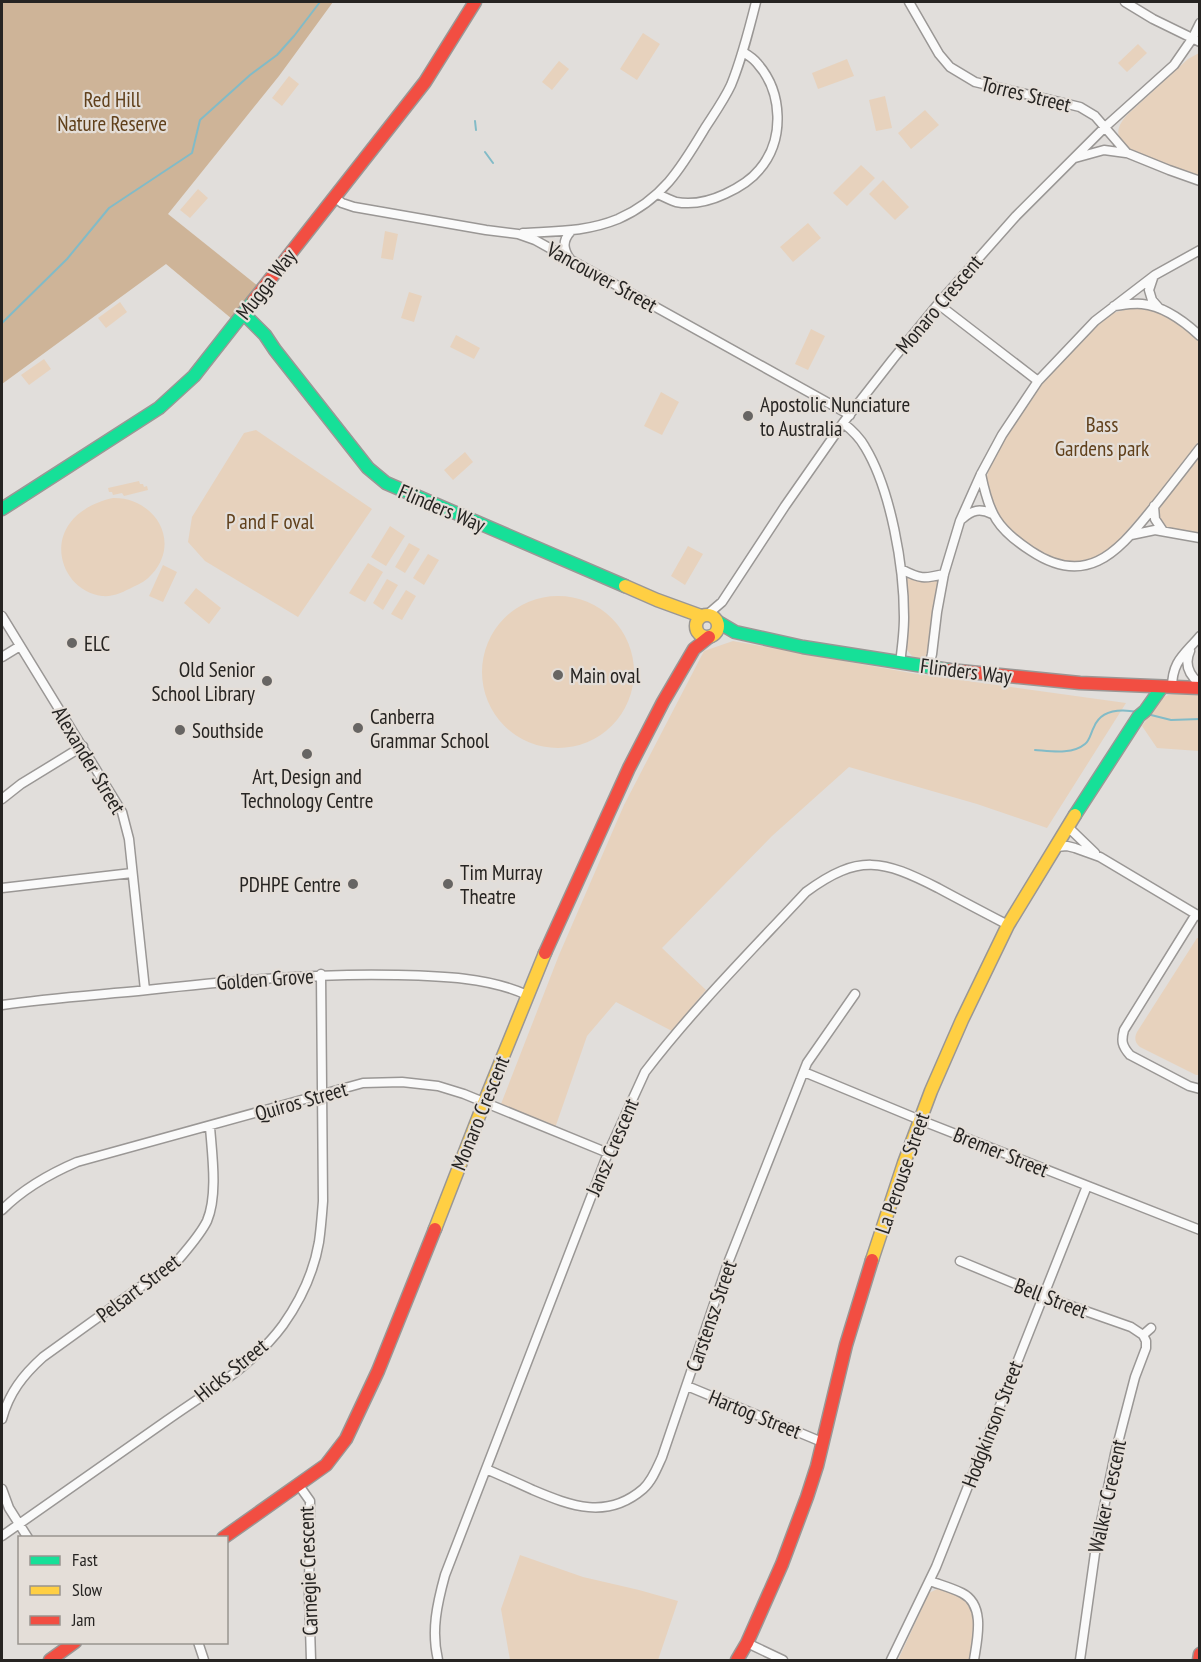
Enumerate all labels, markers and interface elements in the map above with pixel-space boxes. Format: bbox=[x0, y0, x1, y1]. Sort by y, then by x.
street label: Torres Street bbox=[978, 70, 1074, 118]
park label: Red Hill Nature Reserve bbox=[57, 86, 167, 137]
street label: Vancouver Street bbox=[541, 235, 662, 319]
street label: Mugga Way bbox=[230, 243, 302, 325]
street label: Monaro Crescent bbox=[890, 249, 988, 359]
place label: Apostolic Nunciature to Australia bbox=[760, 391, 910, 442]
marker: Apostolic Nunciature to Australia bbox=[741, 409, 755, 423]
park label: Bass Gardens park bbox=[1055, 411, 1149, 462]
street label: Flinders Way bbox=[394, 478, 490, 538]
park label: P and F oval bbox=[226, 508, 314, 535]
place label: ELC bbox=[84, 630, 111, 657]
marker: ELC bbox=[65, 636, 79, 650]
street label: Flinders Way bbox=[919, 652, 1013, 690]
place label: Old Senior School Library bbox=[152, 656, 255, 707]
place label: Main oval bbox=[570, 662, 640, 689]
marker: Main oval bbox=[551, 668, 565, 682]
marker: Old Senior School Library bbox=[260, 674, 274, 688]
street label: Alexander Street bbox=[46, 701, 132, 819]
place label: Canberra Grammar School bbox=[370, 703, 489, 754]
place label: Southside bbox=[192, 717, 264, 744]
marker: Canberra Grammar School bbox=[351, 721, 365, 735]
marker: Southside bbox=[173, 723, 187, 737]
marker: Art, Design and Technology Centre bbox=[300, 747, 314, 761]
place label: Art, Design and Technology Centre bbox=[241, 763, 373, 814]
place label: Tim Murray Theatre bbox=[460, 859, 542, 910]
place label: PDHPE Centre bbox=[239, 871, 341, 898]
marker: PDHPE Centre bbox=[346, 877, 360, 891]
marker: Tim Murray Theatre bbox=[441, 877, 455, 891]
street label: Golden Grove bbox=[215, 962, 315, 996]
street label: Monaro Crescent bbox=[445, 1052, 515, 1174]
street label: Quiros Street bbox=[252, 1075, 351, 1127]
street label: Jansz Crescent bbox=[579, 1094, 645, 1201]
street label: La Perouse Street bbox=[869, 1109, 935, 1237]
street label: Bremer Street bbox=[949, 1121, 1053, 1183]
street label: Pelsart Street bbox=[91, 1248, 185, 1328]
street label: Carstensz Street bbox=[679, 1256, 743, 1375]
street label: Bell Street bbox=[1011, 1272, 1092, 1324]
street label: Hicks Street bbox=[189, 1332, 273, 1408]
street label: Hodgkinson Street bbox=[955, 1357, 1029, 1491]
street label: Hartog Street bbox=[705, 1383, 806, 1445]
street label: Walker Crescent bbox=[1082, 1437, 1132, 1555]
street label: Carnegie Crescent bbox=[292, 1506, 324, 1636]
legend bbox=[18, 1536, 228, 1644]
text: Fast bbox=[72, 1548, 98, 1571]
text: Slow bbox=[72, 1578, 103, 1601]
text: Jam bbox=[71, 1608, 95, 1631]

